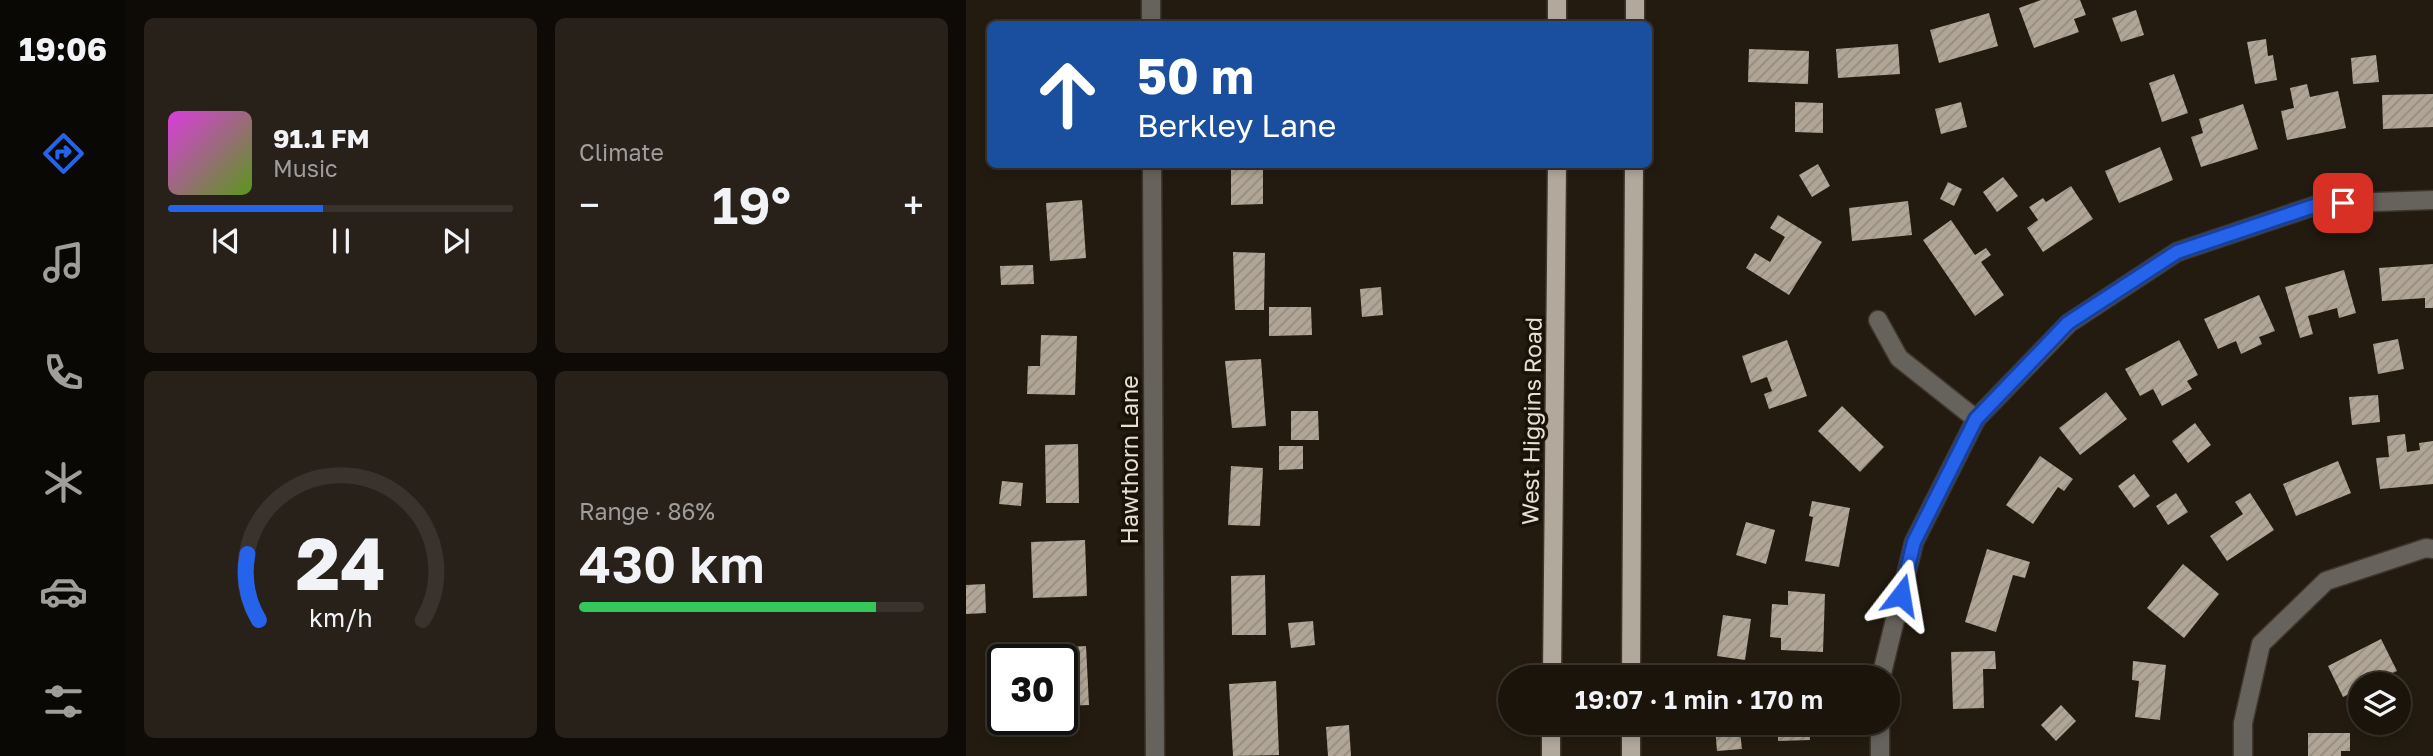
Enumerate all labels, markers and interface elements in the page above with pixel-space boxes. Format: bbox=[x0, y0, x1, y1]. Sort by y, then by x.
text: 19:06 bbox=[19, 30, 107, 68]
text: 50 m bbox=[1137, 46, 1254, 105]
icon: ahead bbox=[1022, 49, 1113, 140]
text: Berkley Lane bbox=[1137, 106, 1336, 144]
text: 91.1 FM bbox=[273, 123, 370, 154]
icon: directions bbox=[39, 129, 88, 178]
text: Climate bbox=[579, 138, 664, 166]
text: Music bbox=[273, 154, 338, 182]
text: 19° bbox=[712, 173, 791, 235]
pin bbox=[2313, 173, 2373, 233]
text: − bbox=[579, 182, 600, 227]
text: + bbox=[903, 182, 924, 227]
icon: arrive bbox=[2324, 184, 2362, 222]
icon: previous bbox=[207, 222, 245, 260]
icon: pause bbox=[322, 222, 360, 260]
icon: next bbox=[437, 222, 475, 260]
icon: music bbox=[39, 238, 88, 287]
street label: West Higgins Road bbox=[1515, 317, 1547, 525]
icon: phone bbox=[39, 348, 88, 397]
street label: Hawthorn Lane bbox=[1115, 375, 1143, 545]
icon: climate bbox=[39, 458, 88, 507]
text: Range · 86% bbox=[579, 497, 715, 525]
text: 24 bbox=[296, 520, 385, 607]
text: 430 km bbox=[579, 532, 765, 594]
position arrow bbox=[1864, 558, 1938, 632]
icon: car bbox=[39, 567, 88, 616]
text: km/h bbox=[309, 602, 372, 633]
speed limit sign: 30 bbox=[987, 644, 1078, 735]
map controls bbox=[2348, 672, 2411, 735]
button: layers bbox=[2348, 672, 2411, 735]
icon: filters bbox=[39, 677, 88, 726]
text: 19:07 · 1 min · 170 m bbox=[1575, 684, 1823, 715]

